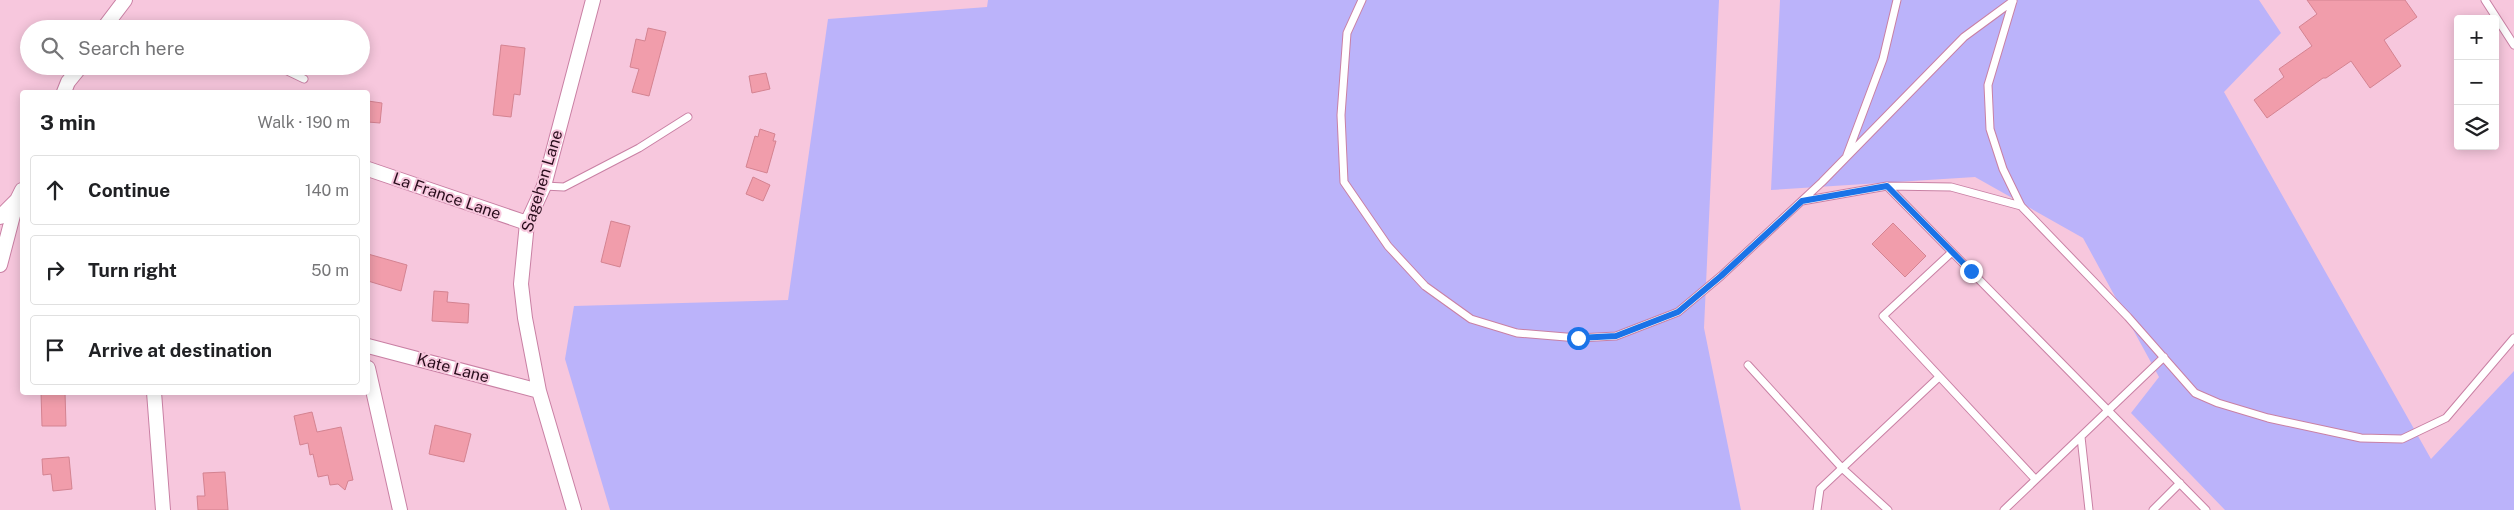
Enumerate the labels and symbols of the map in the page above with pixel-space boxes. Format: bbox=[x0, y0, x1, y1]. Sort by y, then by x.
street label: Sagehen Lane bbox=[517, 128, 567, 234]
street label: La France Lane bbox=[391, 169, 503, 223]
route end bbox=[1960, 260, 1983, 283]
route start bbox=[1567, 327, 1590, 350]
street label: Kate Lane bbox=[415, 349, 491, 387]

